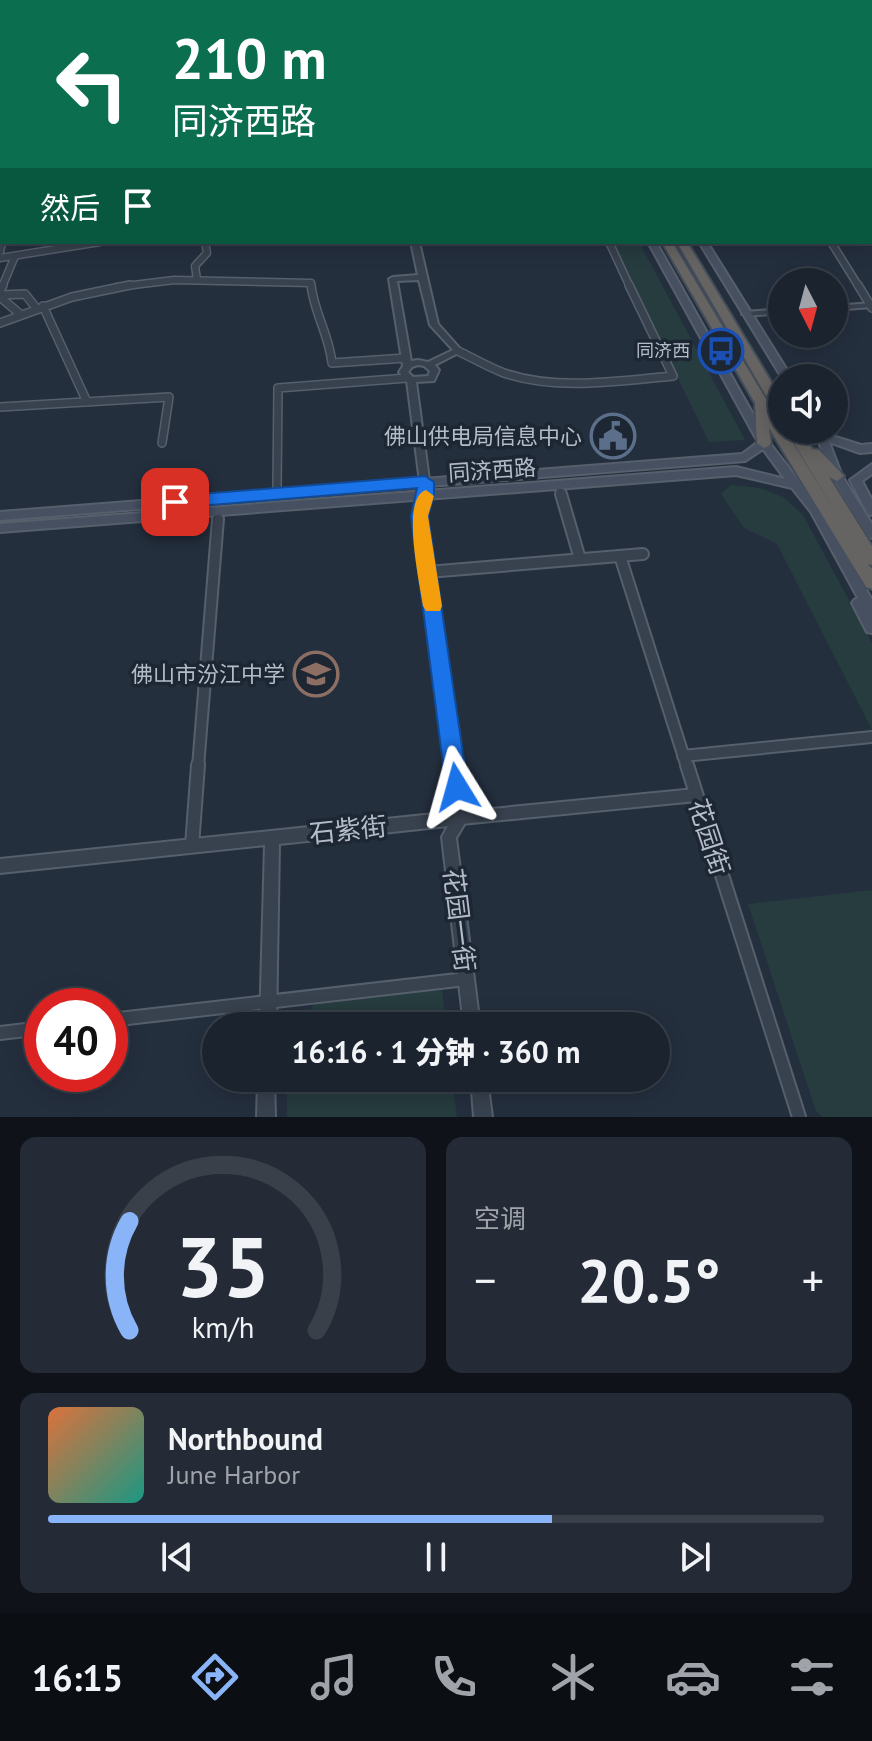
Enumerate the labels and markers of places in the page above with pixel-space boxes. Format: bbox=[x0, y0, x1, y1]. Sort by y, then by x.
bus stop icon: 同济西 bbox=[697, 327, 745, 375]
place label: 同济西 bbox=[636, 339, 690, 362]
public building icon: 佛山供电局信息中心 bbox=[589, 412, 637, 460]
place label: 佛山供电局信息中心 bbox=[384, 422, 582, 450]
pin bbox=[141, 468, 209, 536]
school or university icon: 佛山市汾江中学 bbox=[292, 650, 340, 698]
place label: 佛山市汾江中学 bbox=[131, 660, 285, 688]

